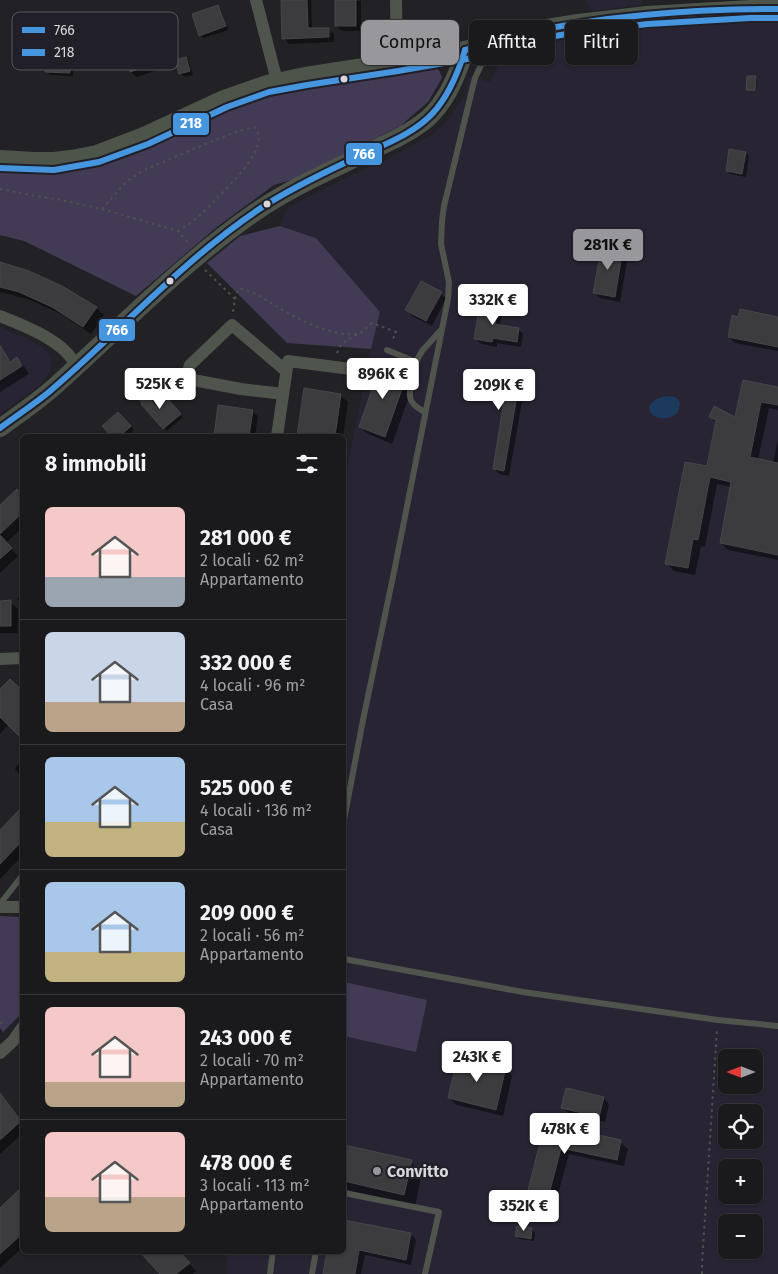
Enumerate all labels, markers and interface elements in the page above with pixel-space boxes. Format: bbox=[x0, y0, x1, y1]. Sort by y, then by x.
legend bbox=[12, 12, 178, 70]
chip: Compra bbox=[361, 20, 459, 65]
chip: Affitta bbox=[469, 20, 555, 65]
chip: Filtri bbox=[565, 20, 638, 65]
text: 766 bbox=[54, 22, 75, 39]
text: 218 bbox=[54, 44, 75, 61]
unlabelled marker bbox=[339, 74, 349, 84]
line badge: 218 bbox=[172, 112, 210, 136]
text: 218 bbox=[180, 115, 202, 132]
line badge: 766 bbox=[345, 142, 383, 166]
text: 766 bbox=[353, 146, 375, 163]
unlabelled marker bbox=[262, 199, 272, 209]
pin: 281K € bbox=[567, 228, 649, 271]
text: 281K € bbox=[584, 235, 632, 254]
unlabelled marker bbox=[165, 276, 175, 286]
pin: 332K € bbox=[452, 284, 534, 326]
text: 332K € bbox=[469, 290, 517, 309]
line badge: 766 bbox=[98, 318, 136, 342]
text: 766 bbox=[106, 322, 128, 339]
pin: 896K € bbox=[342, 358, 424, 400]
text: 896K € bbox=[358, 364, 408, 383]
pin: 525K € bbox=[119, 368, 201, 410]
pin: 209K € bbox=[458, 368, 540, 411]
text: 525K € bbox=[136, 374, 184, 393]
text: 209K € bbox=[474, 375, 524, 394]
icon: filters bbox=[293, 450, 321, 478]
text: 8 immobili bbox=[45, 451, 146, 477]
text: 281 000 € bbox=[200, 525, 291, 551]
icon: home bbox=[85, 527, 145, 587]
text: 2 locali · 62 m² bbox=[200, 551, 304, 570]
text: Appartamento bbox=[200, 570, 304, 589]
text: 332 000 € bbox=[200, 650, 292, 676]
icon: home bbox=[85, 652, 145, 712]
text: 4 locali · 96 m² bbox=[200, 676, 305, 695]
text: Casa bbox=[200, 695, 233, 714]
text: 525 000 € bbox=[200, 775, 292, 801]
icon: home bbox=[85, 777, 145, 837]
text: 4 locali · 136 m² bbox=[200, 801, 312, 820]
text: Casa bbox=[200, 820, 233, 839]
text: 209 000 € bbox=[200, 900, 294, 926]
icon: home bbox=[85, 902, 145, 962]
text: 2 locali · 56 m² bbox=[200, 926, 304, 945]
text: Appartamento bbox=[200, 945, 304, 964]
text: 243 000 € bbox=[200, 1025, 292, 1051]
icon: home bbox=[85, 1027, 145, 1087]
pin: 243K € bbox=[436, 1040, 518, 1083]
text: 243K € bbox=[453, 1047, 501, 1066]
north arrow bbox=[718, 1049, 762, 1094]
map controls bbox=[718, 1049, 763, 1259]
text: 2 locali · 70 m² bbox=[200, 1051, 304, 1070]
text: Appartamento bbox=[200, 1070, 304, 1089]
button: locate bbox=[718, 1104, 763, 1149]
pin: 478K € bbox=[524, 1112, 606, 1155]
text: 478K € bbox=[541, 1119, 589, 1138]
text: 478 000 € bbox=[200, 1150, 292, 1176]
icon: home bbox=[85, 1152, 145, 1212]
button: + bbox=[718, 1159, 763, 1204]
place label: Convitto bbox=[387, 1162, 449, 1181]
marker: Convitto bbox=[371, 1165, 383, 1177]
text: 3 locali · 113 m² bbox=[200, 1176, 310, 1195]
pin: 352K € bbox=[483, 1190, 565, 1232]
text: Appartamento bbox=[200, 1195, 304, 1214]
text: 352K € bbox=[500, 1196, 548, 1215]
button: − bbox=[718, 1214, 763, 1259]

